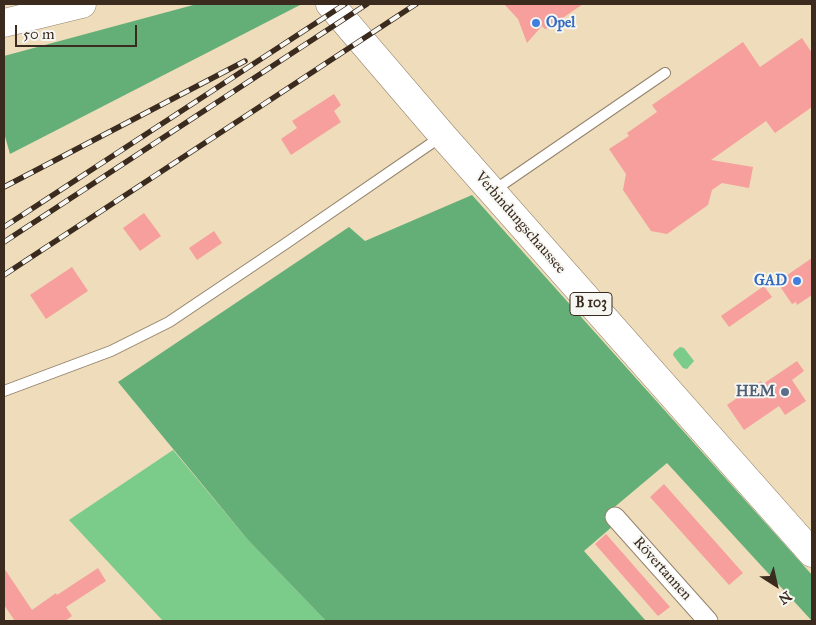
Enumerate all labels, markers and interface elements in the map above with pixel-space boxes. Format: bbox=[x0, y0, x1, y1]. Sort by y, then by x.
place label: Opel bbox=[546, 14, 575, 32]
scale bar bbox=[18, 15, 140, 47]
marker: Opel bbox=[530, 17, 542, 29]
text: 50 m bbox=[23, 25, 55, 43]
street label: Verbindungschaussee bbox=[471, 168, 569, 278]
place label: GAD bbox=[754, 272, 787, 290]
marker: GAD bbox=[791, 275, 803, 287]
road number: B 103 bbox=[570, 292, 612, 316]
place label: HEM bbox=[736, 383, 775, 401]
marker: HEM bbox=[779, 386, 791, 398]
street label: Rövertannen bbox=[629, 534, 695, 604]
north arrow bbox=[751, 560, 801, 610]
text: N bbox=[775, 587, 795, 608]

